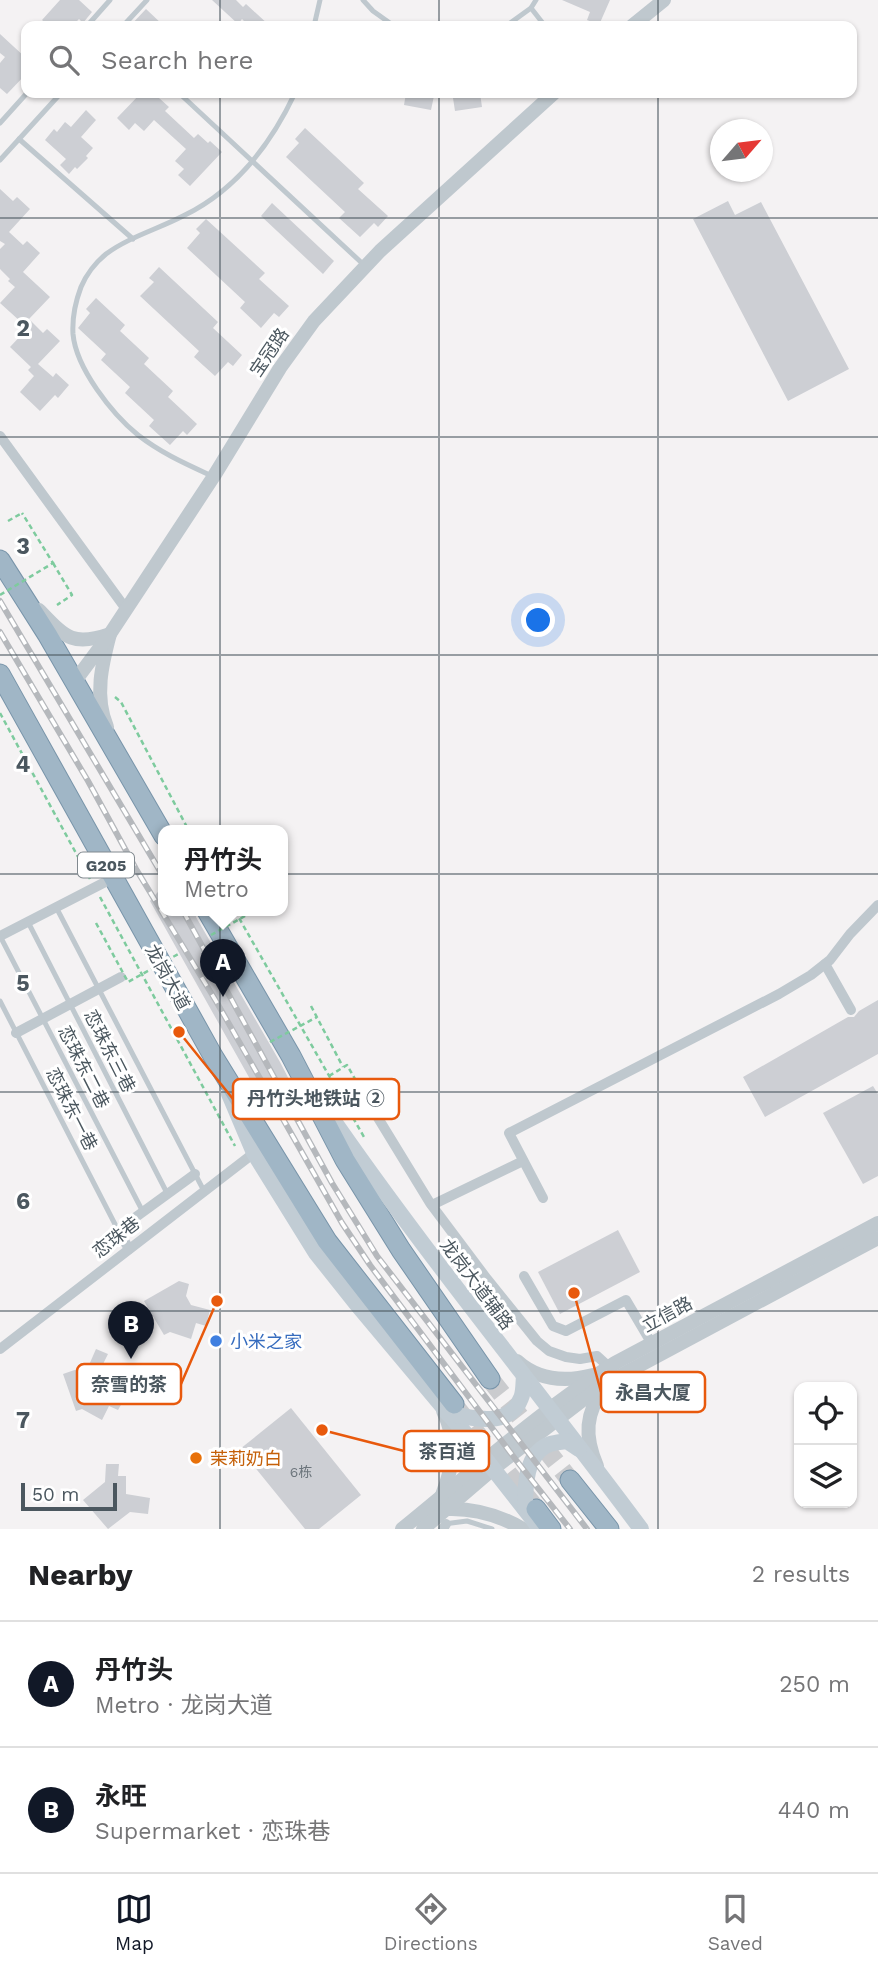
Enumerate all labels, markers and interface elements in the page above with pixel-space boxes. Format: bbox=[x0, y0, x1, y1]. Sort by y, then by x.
search box bbox=[21, 21, 857, 98]
icon: search bbox=[45, 41, 83, 79]
text: Search here bbox=[101, 45, 253, 75]
north arrow bbox=[710, 119, 773, 182]
text: 2 bbox=[16, 315, 30, 342]
street label: 宝冠路 bbox=[245, 324, 293, 380]
text: 3 bbox=[16, 533, 30, 560]
your location bbox=[521, 603, 555, 637]
text: 4 bbox=[16, 751, 31, 778]
popup bbox=[158, 825, 288, 916]
text: 丹竹头 bbox=[184, 845, 262, 875]
road number: G205 bbox=[78, 852, 134, 878]
text: Metro bbox=[184, 876, 249, 903]
pin: A bbox=[200, 939, 246, 997]
street label: 龙岗大道 bbox=[141, 940, 195, 1014]
text: 5 bbox=[16, 970, 30, 997]
street label: 恋珠东三巷 bbox=[80, 1006, 140, 1096]
street label: 恋珠东二巷 bbox=[54, 1022, 114, 1112]
street label: 恋珠东一巷 bbox=[42, 1064, 102, 1154]
callout: 丹竹头地铁站 ② bbox=[233, 1079, 399, 1119]
text: 丹竹头地铁站 ② bbox=[247, 1087, 385, 1110]
text: 6 bbox=[16, 1188, 30, 1215]
street label: 恋珠巷 bbox=[88, 1212, 144, 1262]
street label: 龙岗大道辅路 bbox=[436, 1235, 518, 1333]
street label: 立信路 bbox=[638, 1292, 696, 1336]
pin: B bbox=[108, 1301, 154, 1359]
place label: 小米之家 bbox=[230, 1331, 302, 1352]
marker: 小米之家 bbox=[208, 1333, 224, 1349]
callout: 奈雪的茶 bbox=[77, 1364, 181, 1404]
callout: 永昌大厦 bbox=[601, 1372, 705, 1412]
text: 奈雪的茶 bbox=[91, 1373, 167, 1396]
text: 永昌大厦 bbox=[615, 1381, 691, 1404]
map controls bbox=[794, 1382, 857, 1508]
button: locate bbox=[794, 1382, 857, 1445]
text: 7 bbox=[16, 1407, 30, 1434]
callout: 茶百道 bbox=[404, 1431, 489, 1471]
text: 茶百道 bbox=[418, 1440, 476, 1463]
button: layers bbox=[794, 1445, 857, 1508]
place label: 茉莉奶白 bbox=[210, 1448, 282, 1469]
marker: 茉莉奶白 bbox=[188, 1450, 204, 1466]
house number: 6栋 bbox=[290, 1464, 312, 1480]
scale bar bbox=[21, 1480, 117, 1512]
text: 50 m bbox=[32, 1483, 79, 1506]
text: Nearby bbox=[28, 1557, 133, 1592]
text: 2 results bbox=[752, 1561, 850, 1588]
text: 丹竹头 bbox=[95, 1655, 173, 1685]
text: A bbox=[43, 1671, 59, 1698]
text: 250 m bbox=[779, 1671, 850, 1698]
text: Metro · 龙岗大道 bbox=[95, 1692, 273, 1719]
text: 永旺 bbox=[95, 1781, 147, 1811]
text: B bbox=[43, 1797, 59, 1824]
text: 440 m bbox=[778, 1797, 850, 1824]
text: Supermarket · 恋珠巷 bbox=[95, 1818, 330, 1845]
tab: Map bbox=[115, 1890, 154, 1955]
tab: Directions bbox=[384, 1890, 478, 1955]
tab: Saved bbox=[708, 1890, 763, 1955]

